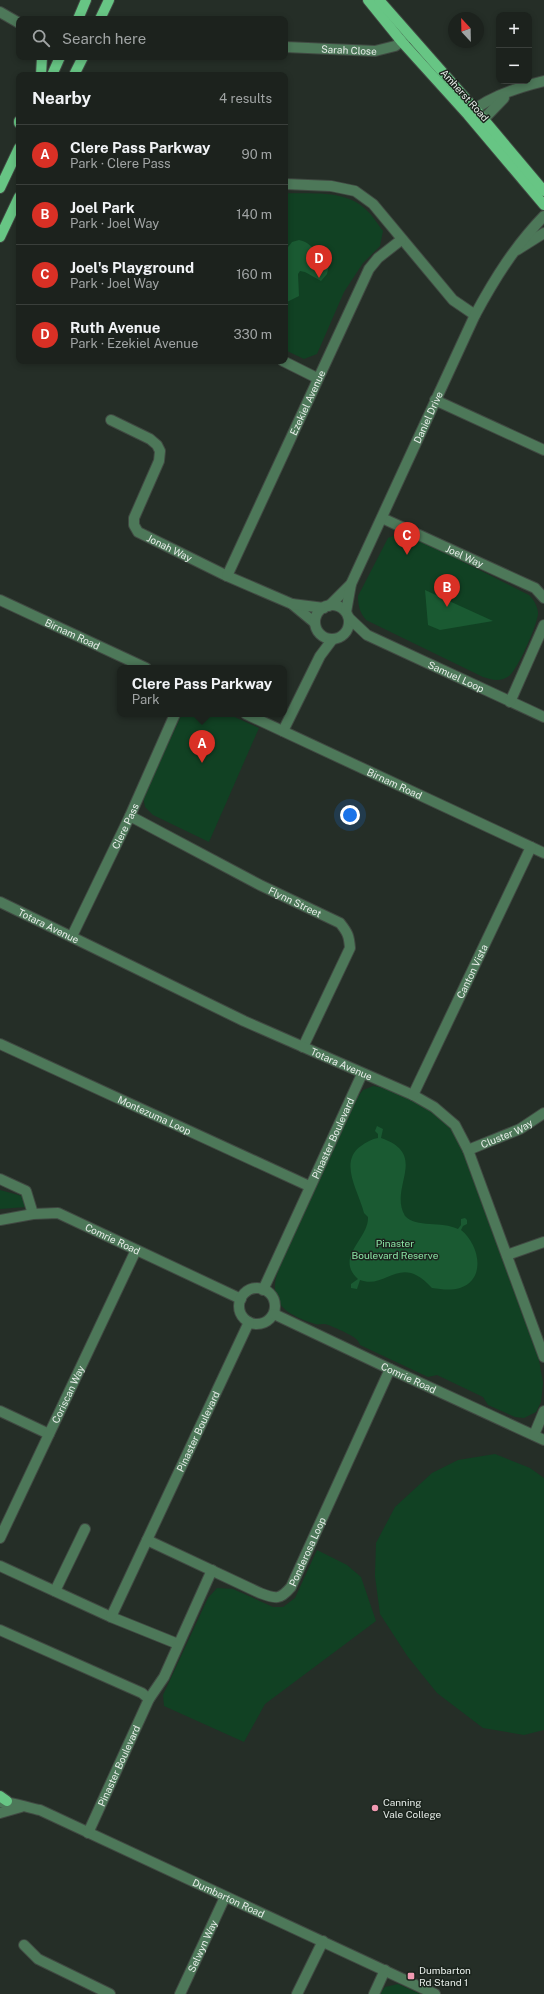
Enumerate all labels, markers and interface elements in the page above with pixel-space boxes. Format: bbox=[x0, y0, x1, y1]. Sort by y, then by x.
north arrow bbox=[448, 12, 484, 48]
map controls bbox=[496, 12, 532, 84]
button: + bbox=[496, 12, 532, 48]
search box bbox=[16, 16, 288, 60]
icon: search bbox=[30, 27, 52, 49]
text: Search here bbox=[62, 30, 146, 47]
street label: Sarah Close bbox=[321, 43, 377, 57]
button: − bbox=[496, 48, 532, 84]
street label: Amherst Road bbox=[438, 66, 492, 124]
text: Nearby bbox=[32, 88, 91, 108]
text: 4 results bbox=[219, 91, 272, 106]
text: Clere Pass Parkway bbox=[70, 139, 211, 156]
text: A bbox=[40, 147, 50, 162]
text: 90 m bbox=[242, 147, 272, 162]
text: Park · Clere Pass bbox=[70, 156, 171, 171]
text: Joel Park bbox=[70, 199, 135, 216]
text: B bbox=[41, 207, 49, 222]
text: 140 m bbox=[236, 207, 272, 222]
text: Park · Joel Way bbox=[70, 216, 159, 231]
pin: D bbox=[306, 245, 332, 278]
text: Joel's Playground bbox=[70, 259, 194, 276]
text: C bbox=[40, 267, 50, 282]
text: 160 m bbox=[236, 267, 272, 282]
text: Park · Joel Way bbox=[70, 276, 159, 291]
text: Ruth Avenue bbox=[70, 319, 160, 336]
text: D bbox=[40, 327, 50, 342]
text: 330 m bbox=[233, 327, 272, 342]
text: Park · Ezekiel Avenue bbox=[70, 336, 198, 351]
street label: Ezekiel Avenue bbox=[287, 368, 328, 437]
street label: Daniel Drive bbox=[411, 389, 445, 445]
pin: C bbox=[394, 522, 420, 555]
street label: Jonah Way bbox=[145, 532, 195, 564]
street label: Joel Way bbox=[444, 542, 486, 570]
pin: B bbox=[434, 574, 460, 607]
street label: Birnam Road bbox=[43, 616, 102, 652]
street label: Samuel Loop bbox=[426, 658, 486, 695]
popup bbox=[117, 665, 287, 717]
text: Clere Pass Parkway bbox=[132, 675, 272, 692]
text: Park bbox=[132, 692, 159, 707]
pin: A bbox=[189, 730, 215, 763]
street label: Birnam Road bbox=[365, 765, 424, 801]
street label: Clere Pass bbox=[109, 801, 141, 851]
your location bbox=[340, 805, 360, 825]
street label: Flynn Street bbox=[267, 884, 324, 919]
street label: Totara Avenue bbox=[16, 906, 81, 946]
street label: Canton Vista bbox=[454, 942, 490, 1000]
street label: Totara Avenue bbox=[309, 1045, 375, 1083]
street label: Montezuma Loop bbox=[116, 1093, 193, 1137]
street label: Pinaster Boulevard bbox=[309, 1096, 356, 1181]
street label: Cluster Way bbox=[479, 1116, 535, 1150]
street label: Comrie Road bbox=[83, 1221, 142, 1257]
park label: Pinaster Boulevard Reserve bbox=[352, 1237, 439, 1261]
street label: Comrie Road bbox=[379, 1360, 438, 1396]
street label: Coriscan Way bbox=[49, 1363, 87, 1425]
street label: Pinaster Boulevard bbox=[174, 1389, 222, 1474]
street label: Ponderosa Loop bbox=[286, 1515, 328, 1588]
street label: Pinaster Boulevard bbox=[95, 1723, 142, 1808]
place label: Canning Vale College bbox=[383, 1796, 442, 1820]
marker: Canning Vale College bbox=[370, 1803, 380, 1813]
street label: Dumbarton Road bbox=[191, 1876, 267, 1920]
street label: Selwyn Way bbox=[185, 1917, 220, 1974]
place label: Dumbarton Rd Stand 1 bbox=[419, 1964, 471, 1988]
marker: Dumbarton Rd Stand 1 bbox=[406, 1971, 416, 1981]

